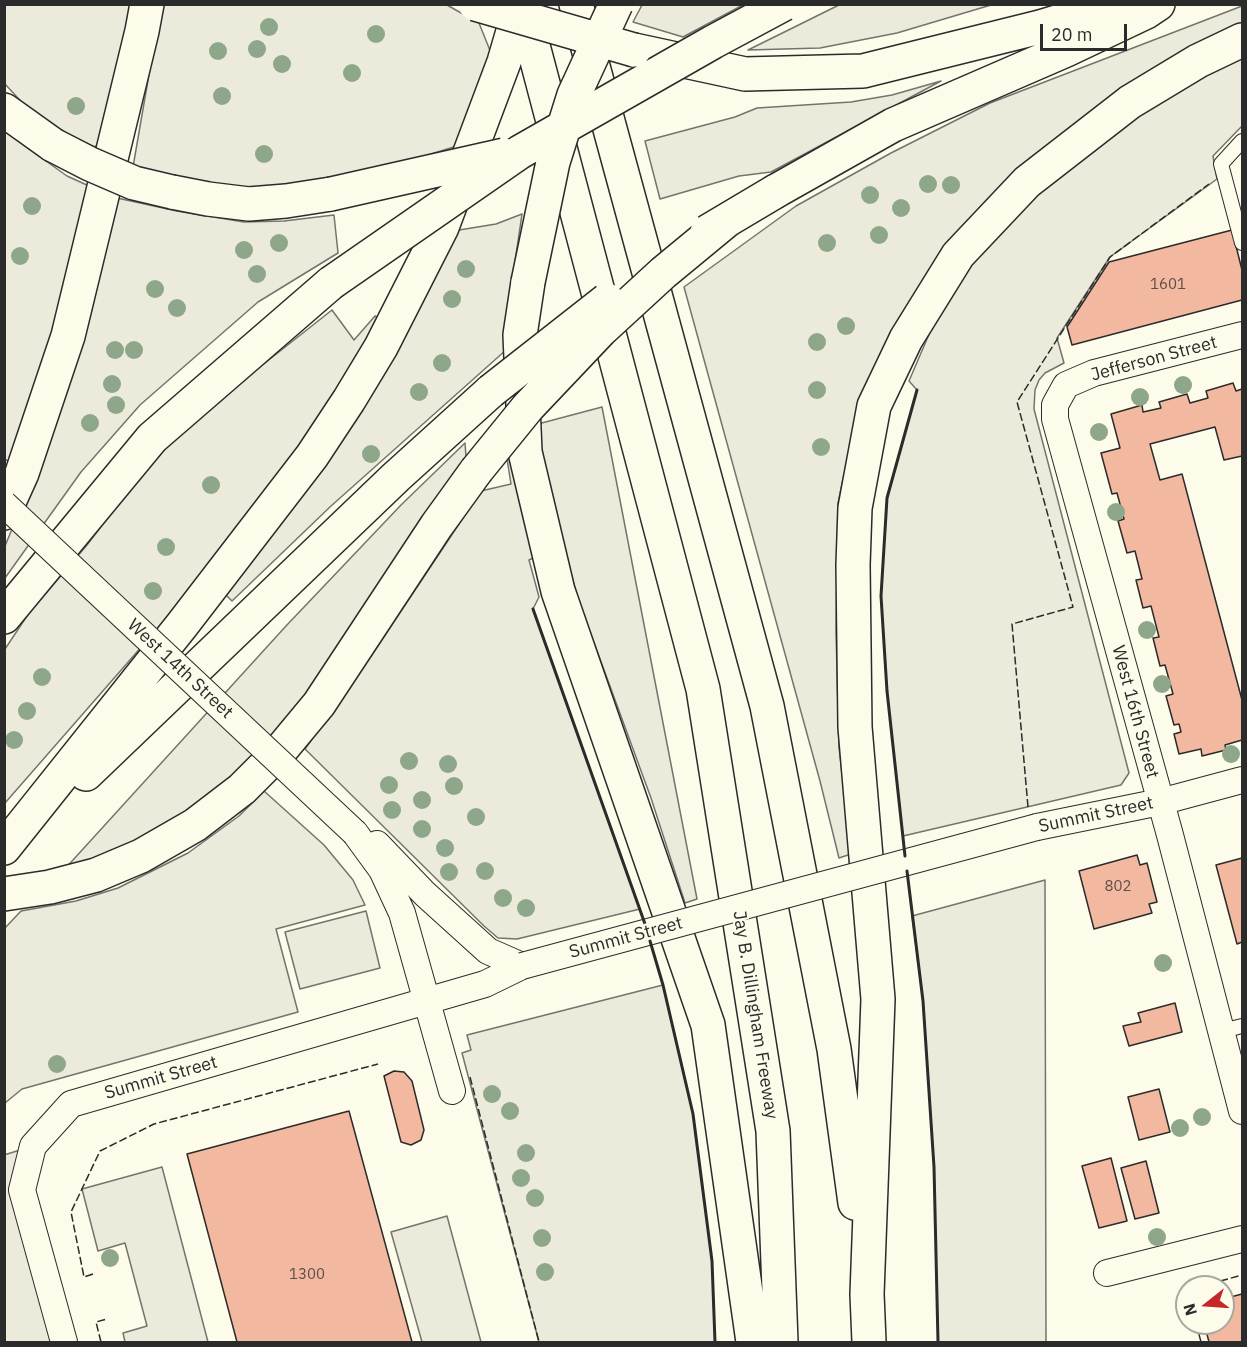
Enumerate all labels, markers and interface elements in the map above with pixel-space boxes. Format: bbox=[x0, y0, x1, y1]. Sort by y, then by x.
scale bar bbox=[1043, 12, 1130, 50]
text: 20 m bbox=[1051, 23, 1093, 46]
house number: 1601 bbox=[1150, 276, 1186, 294]
street label: Jefferson Street bbox=[1088, 332, 1220, 386]
street label: West 14th Street bbox=[123, 615, 237, 723]
street label: West 16th Street bbox=[1107, 643, 1163, 781]
street label: Summit Street bbox=[1037, 792, 1155, 838]
house number: 802 bbox=[1105, 878, 1131, 896]
street label: Jay B. Dillingham Freeway bbox=[728, 909, 782, 1121]
street label: Summit Street bbox=[567, 912, 685, 964]
street label: Summit Street bbox=[102, 1052, 220, 1104]
house number: 1300 bbox=[289, 1266, 325, 1284]
north arrow bbox=[1175, 1275, 1235, 1335]
text: N bbox=[1178, 1301, 1201, 1318]

